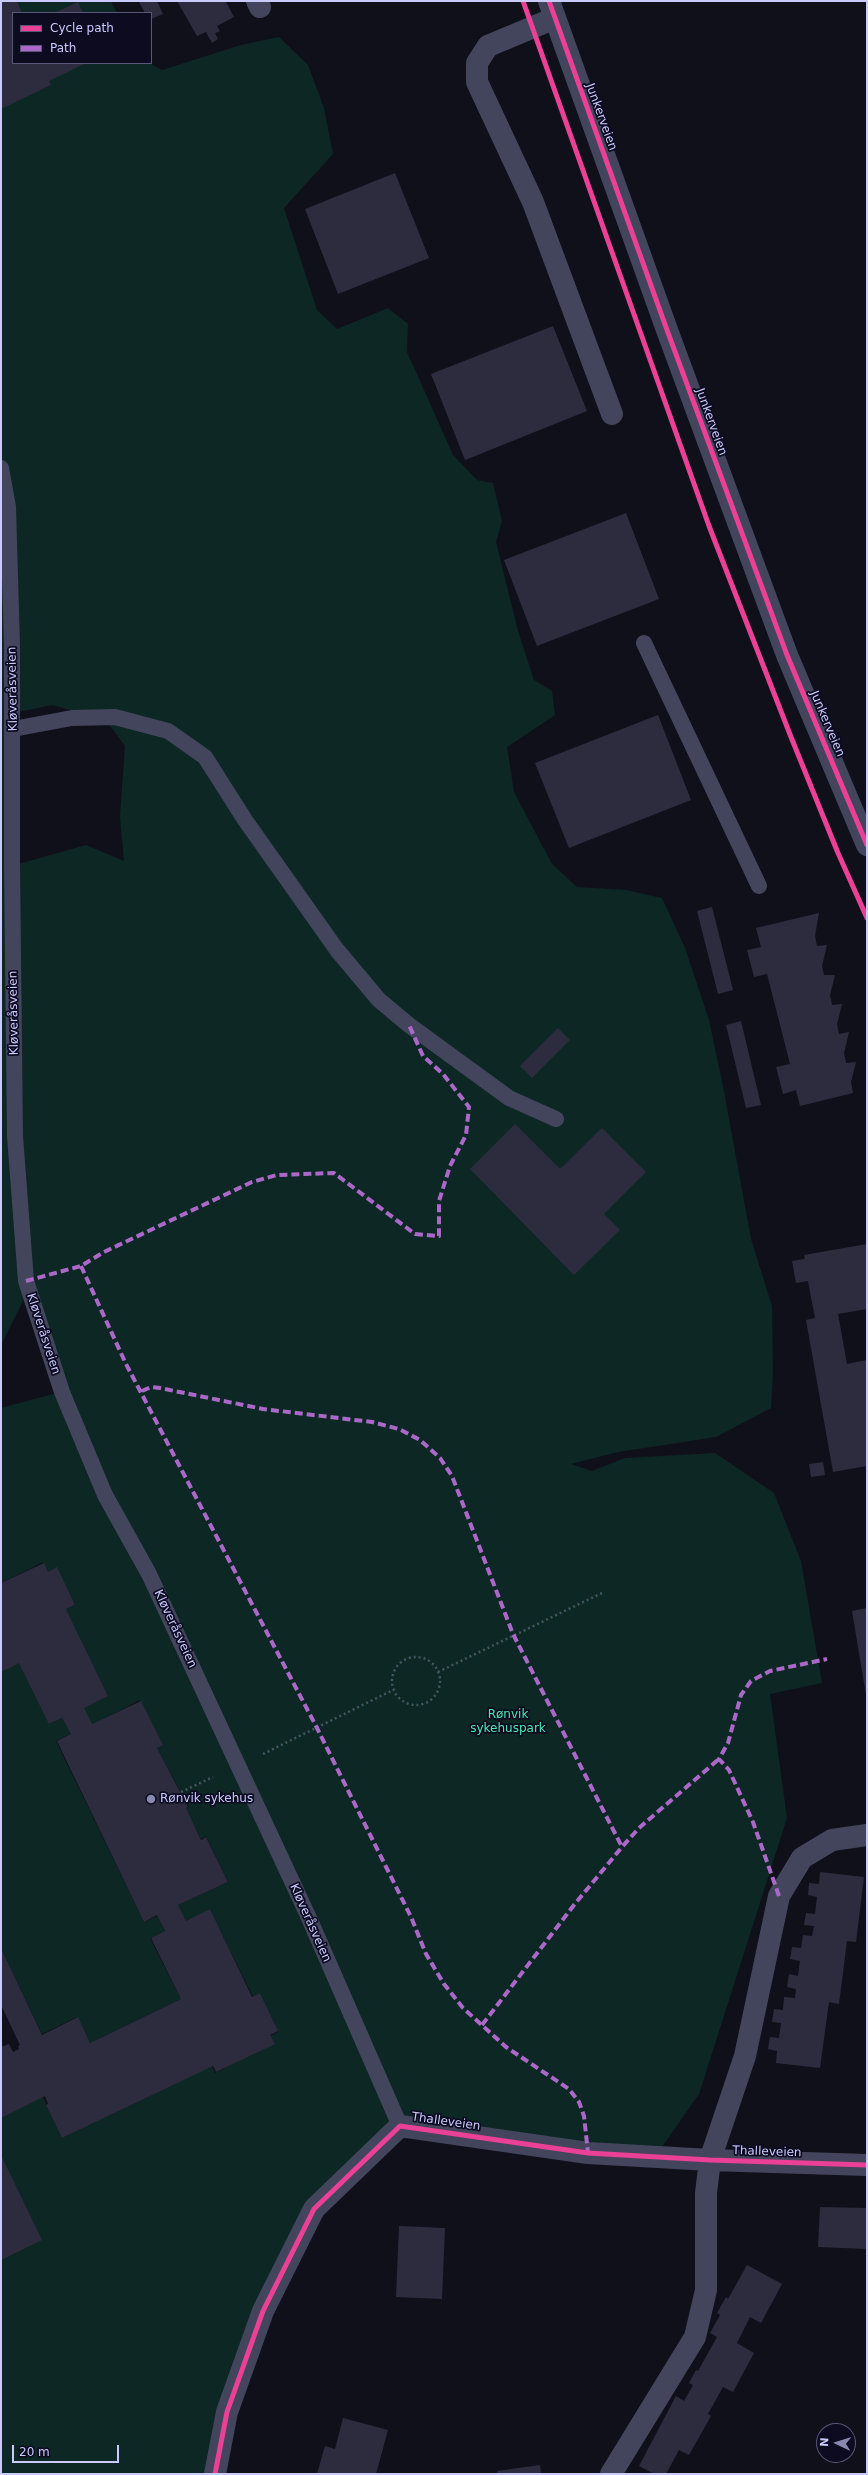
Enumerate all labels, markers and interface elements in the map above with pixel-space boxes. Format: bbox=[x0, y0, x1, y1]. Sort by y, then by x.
legend bbox=[12, 12, 152, 64]
text: Cycle path bbox=[50, 21, 114, 35]
text: Path bbox=[50, 41, 76, 55]
street label: Junkerveien bbox=[582, 81, 620, 153]
street label: Junkerveien bbox=[692, 386, 730, 458]
street label: Kløveråsveien bbox=[5, 647, 21, 731]
street label: Junkerveien bbox=[807, 689, 847, 759]
street label: Kløveråsveien bbox=[6, 971, 22, 1055]
street label: Kløveråsveien bbox=[23, 1292, 63, 1376]
street label: Kløveråsveien bbox=[151, 1588, 199, 1670]
park label: Rønvik sykehuspark bbox=[470, 1708, 546, 1736]
place label: Rønvik sykehus bbox=[160, 1792, 253, 1806]
marker: Rønvik sykehus bbox=[145, 1793, 157, 1805]
street label: Kløveråsveien bbox=[286, 1882, 334, 1964]
street label: Thalleveien bbox=[411, 2110, 481, 2134]
street label: Thalleveien bbox=[732, 2144, 802, 2160]
north arrow bbox=[816, 2423, 856, 2463]
scale bar bbox=[14, 2437, 121, 2463]
text: N bbox=[818, 2437, 831, 2447]
text: 20 m bbox=[19, 2445, 50, 2459]

